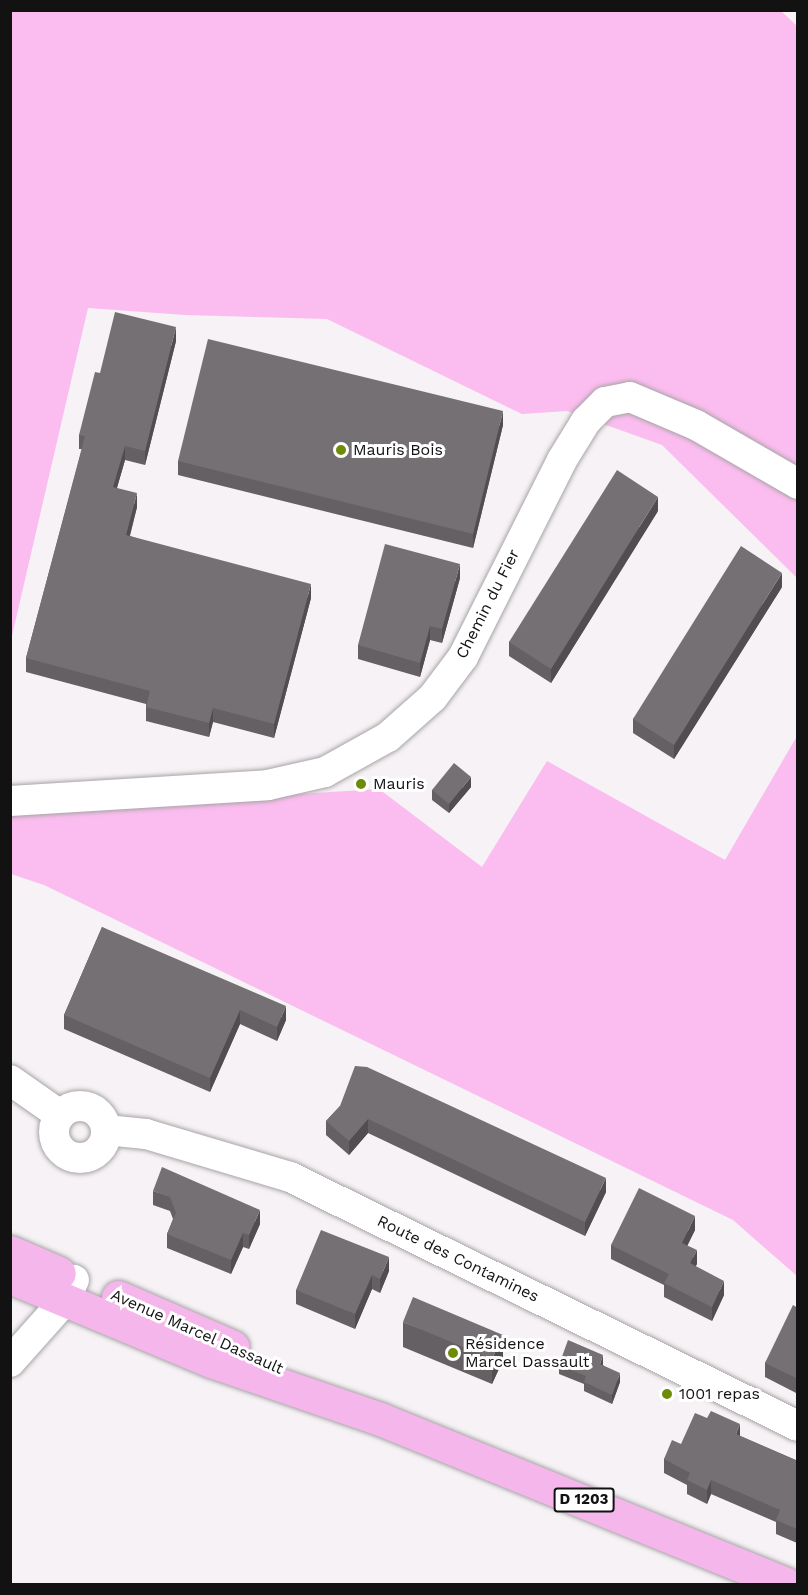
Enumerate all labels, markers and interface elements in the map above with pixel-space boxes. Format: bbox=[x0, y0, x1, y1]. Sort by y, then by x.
place label: Mauris Bois bbox=[353, 440, 443, 460]
marker: Mauris Bois bbox=[334, 443, 348, 457]
street label: Chemin du Fier bbox=[452, 546, 524, 662]
place label: Mauris bbox=[373, 774, 425, 794]
marker: Mauris bbox=[354, 777, 368, 791]
street label: Route des Contamines bbox=[374, 1211, 542, 1307]
street label: Avenue Marcel Dassault bbox=[108, 1285, 286, 1379]
place label: Résidence Marcel Dassault bbox=[465, 1334, 590, 1372]
marker: Résidence Marcel Dassault bbox=[446, 1346, 460, 1360]
place label: 1001 repas bbox=[679, 1384, 760, 1404]
marker: 1001 repas bbox=[660, 1387, 674, 1401]
road number: D 1203 bbox=[552, 1488, 616, 1512]

